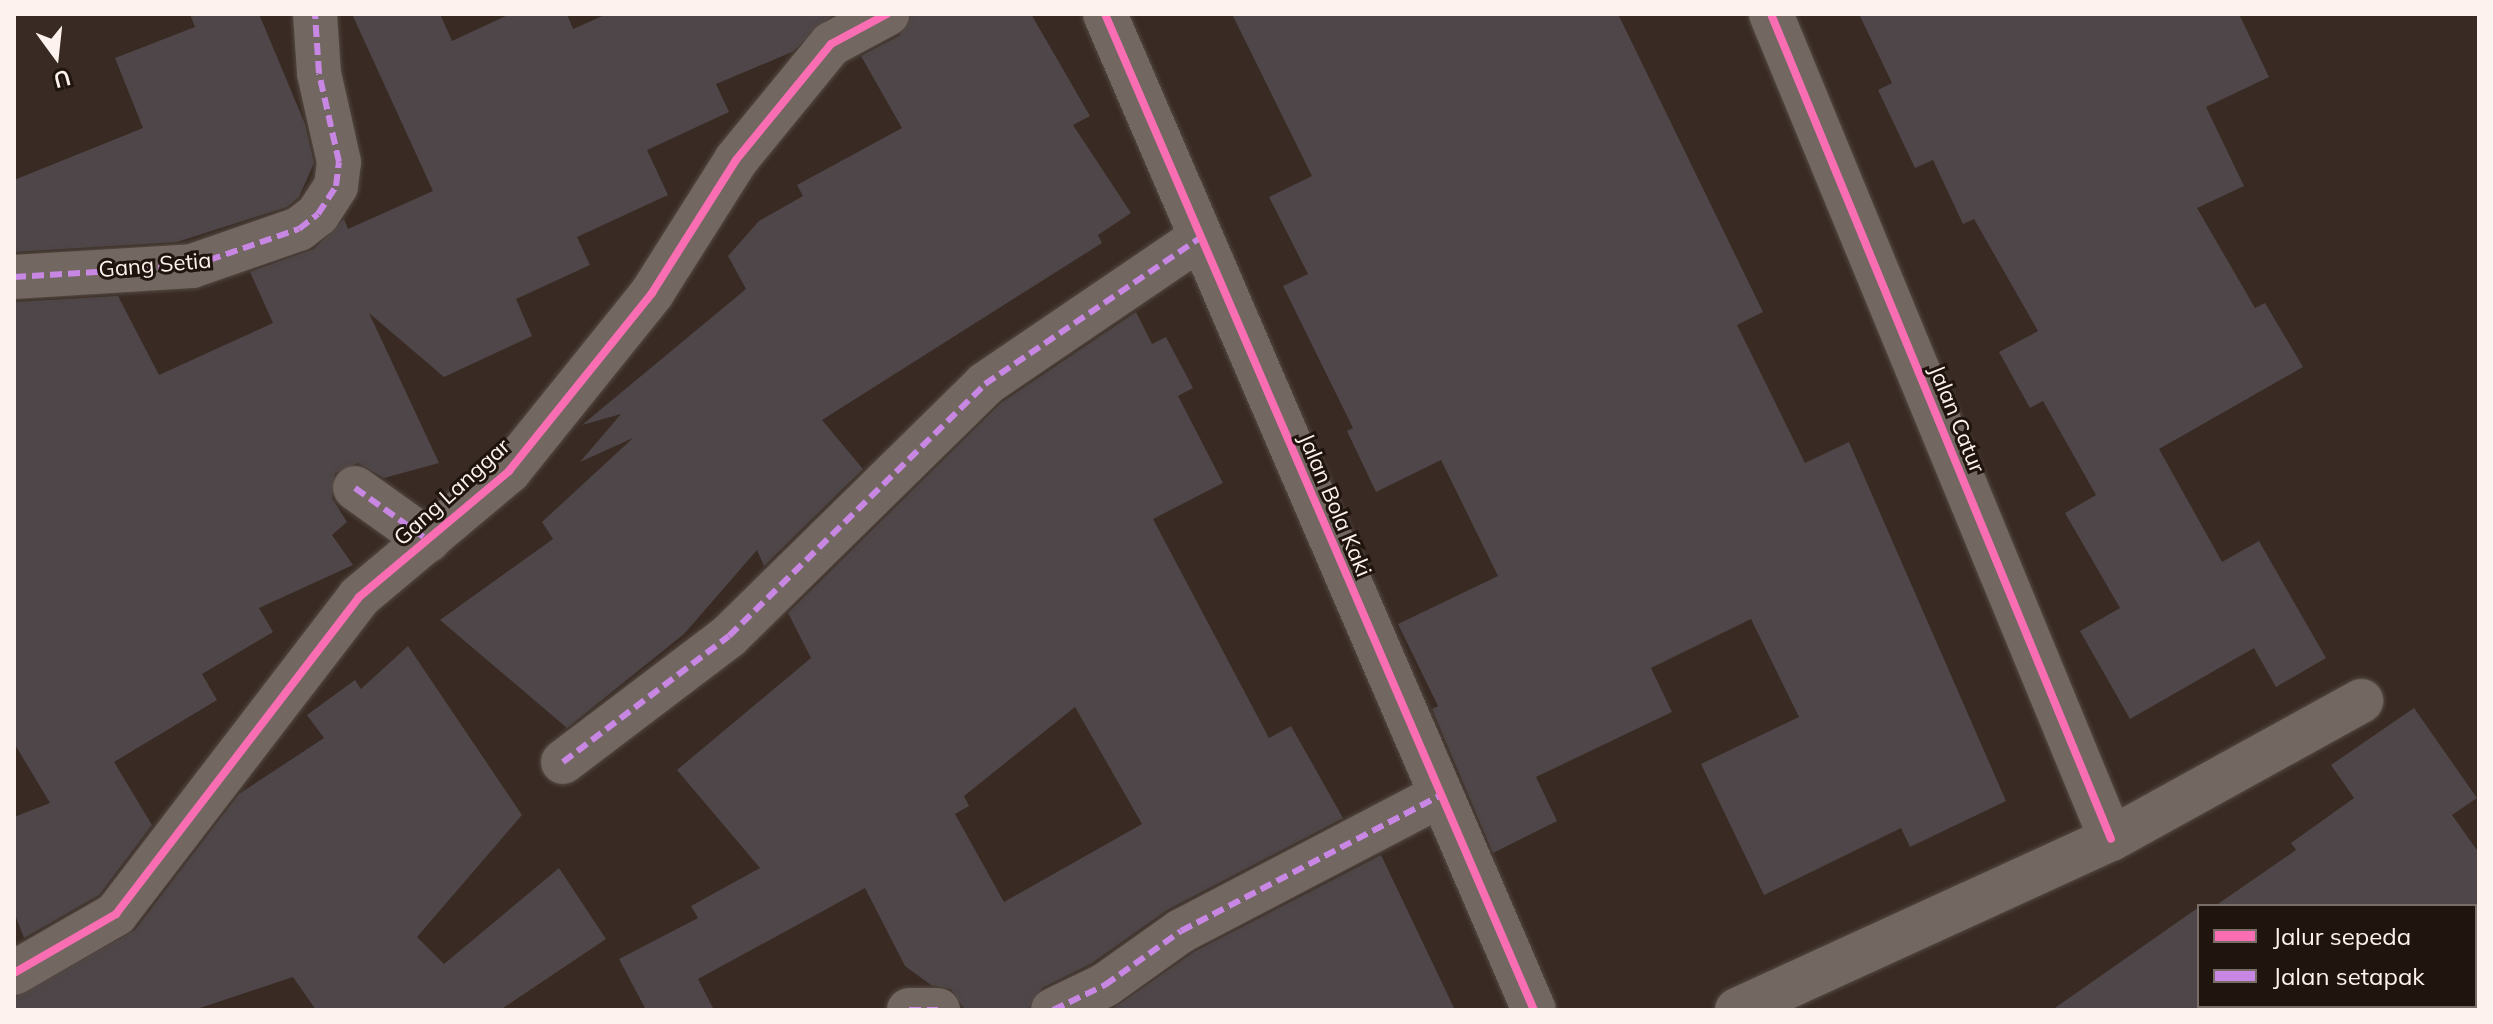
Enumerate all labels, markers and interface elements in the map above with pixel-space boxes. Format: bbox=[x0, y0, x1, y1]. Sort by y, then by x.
north arrow bbox=[16, 16, 96, 96]
text: U bbox=[51, 64, 74, 95]
street label: Gang Setia bbox=[98, 247, 212, 283]
street label: Jalan Catur bbox=[1923, 361, 1991, 477]
street label: Jalan Bola Kaki bbox=[1293, 429, 1377, 581]
street label: Gang Langgar bbox=[389, 433, 515, 551]
legend bbox=[2197, 904, 2477, 1008]
text: Jalur sepeda bbox=[2273, 921, 2411, 951]
text: Jalan setapak bbox=[2273, 961, 2425, 991]

